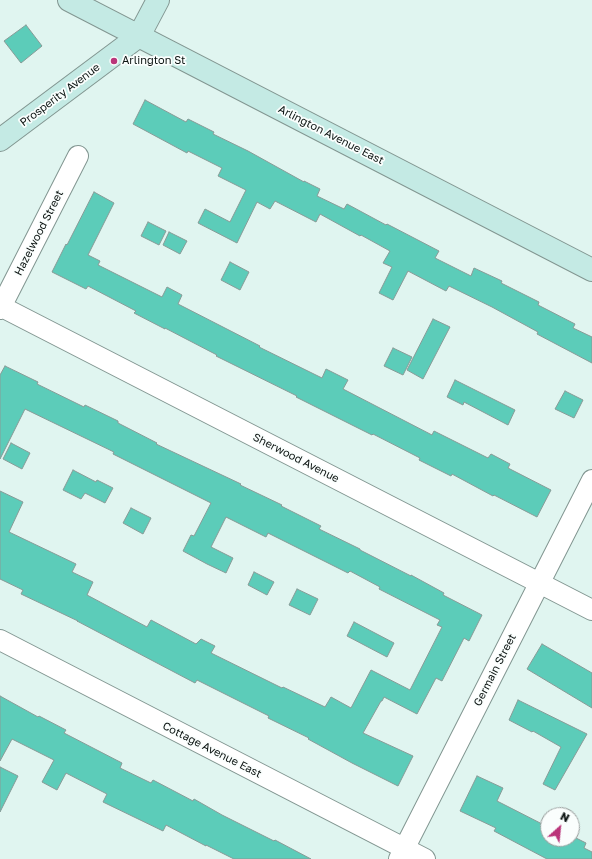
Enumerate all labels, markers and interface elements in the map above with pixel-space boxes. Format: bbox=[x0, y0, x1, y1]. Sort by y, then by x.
place label: Arlington St bbox=[122, 54, 185, 68]
marker: Arlington St bbox=[109, 56, 119, 66]
street label: Prosperity Avenue bbox=[17, 61, 103, 129]
street label: Arlington Avenue East bbox=[276, 103, 386, 167]
street label: Hazelwood Street bbox=[12, 188, 66, 278]
street label: Sherwood Avenue bbox=[251, 431, 341, 485]
street label: Germain Street bbox=[471, 632, 519, 708]
street label: Cottage Avenue East bbox=[160, 719, 264, 781]
north arrow bbox=[540, 807, 580, 847]
text: N bbox=[559, 809, 572, 824]

